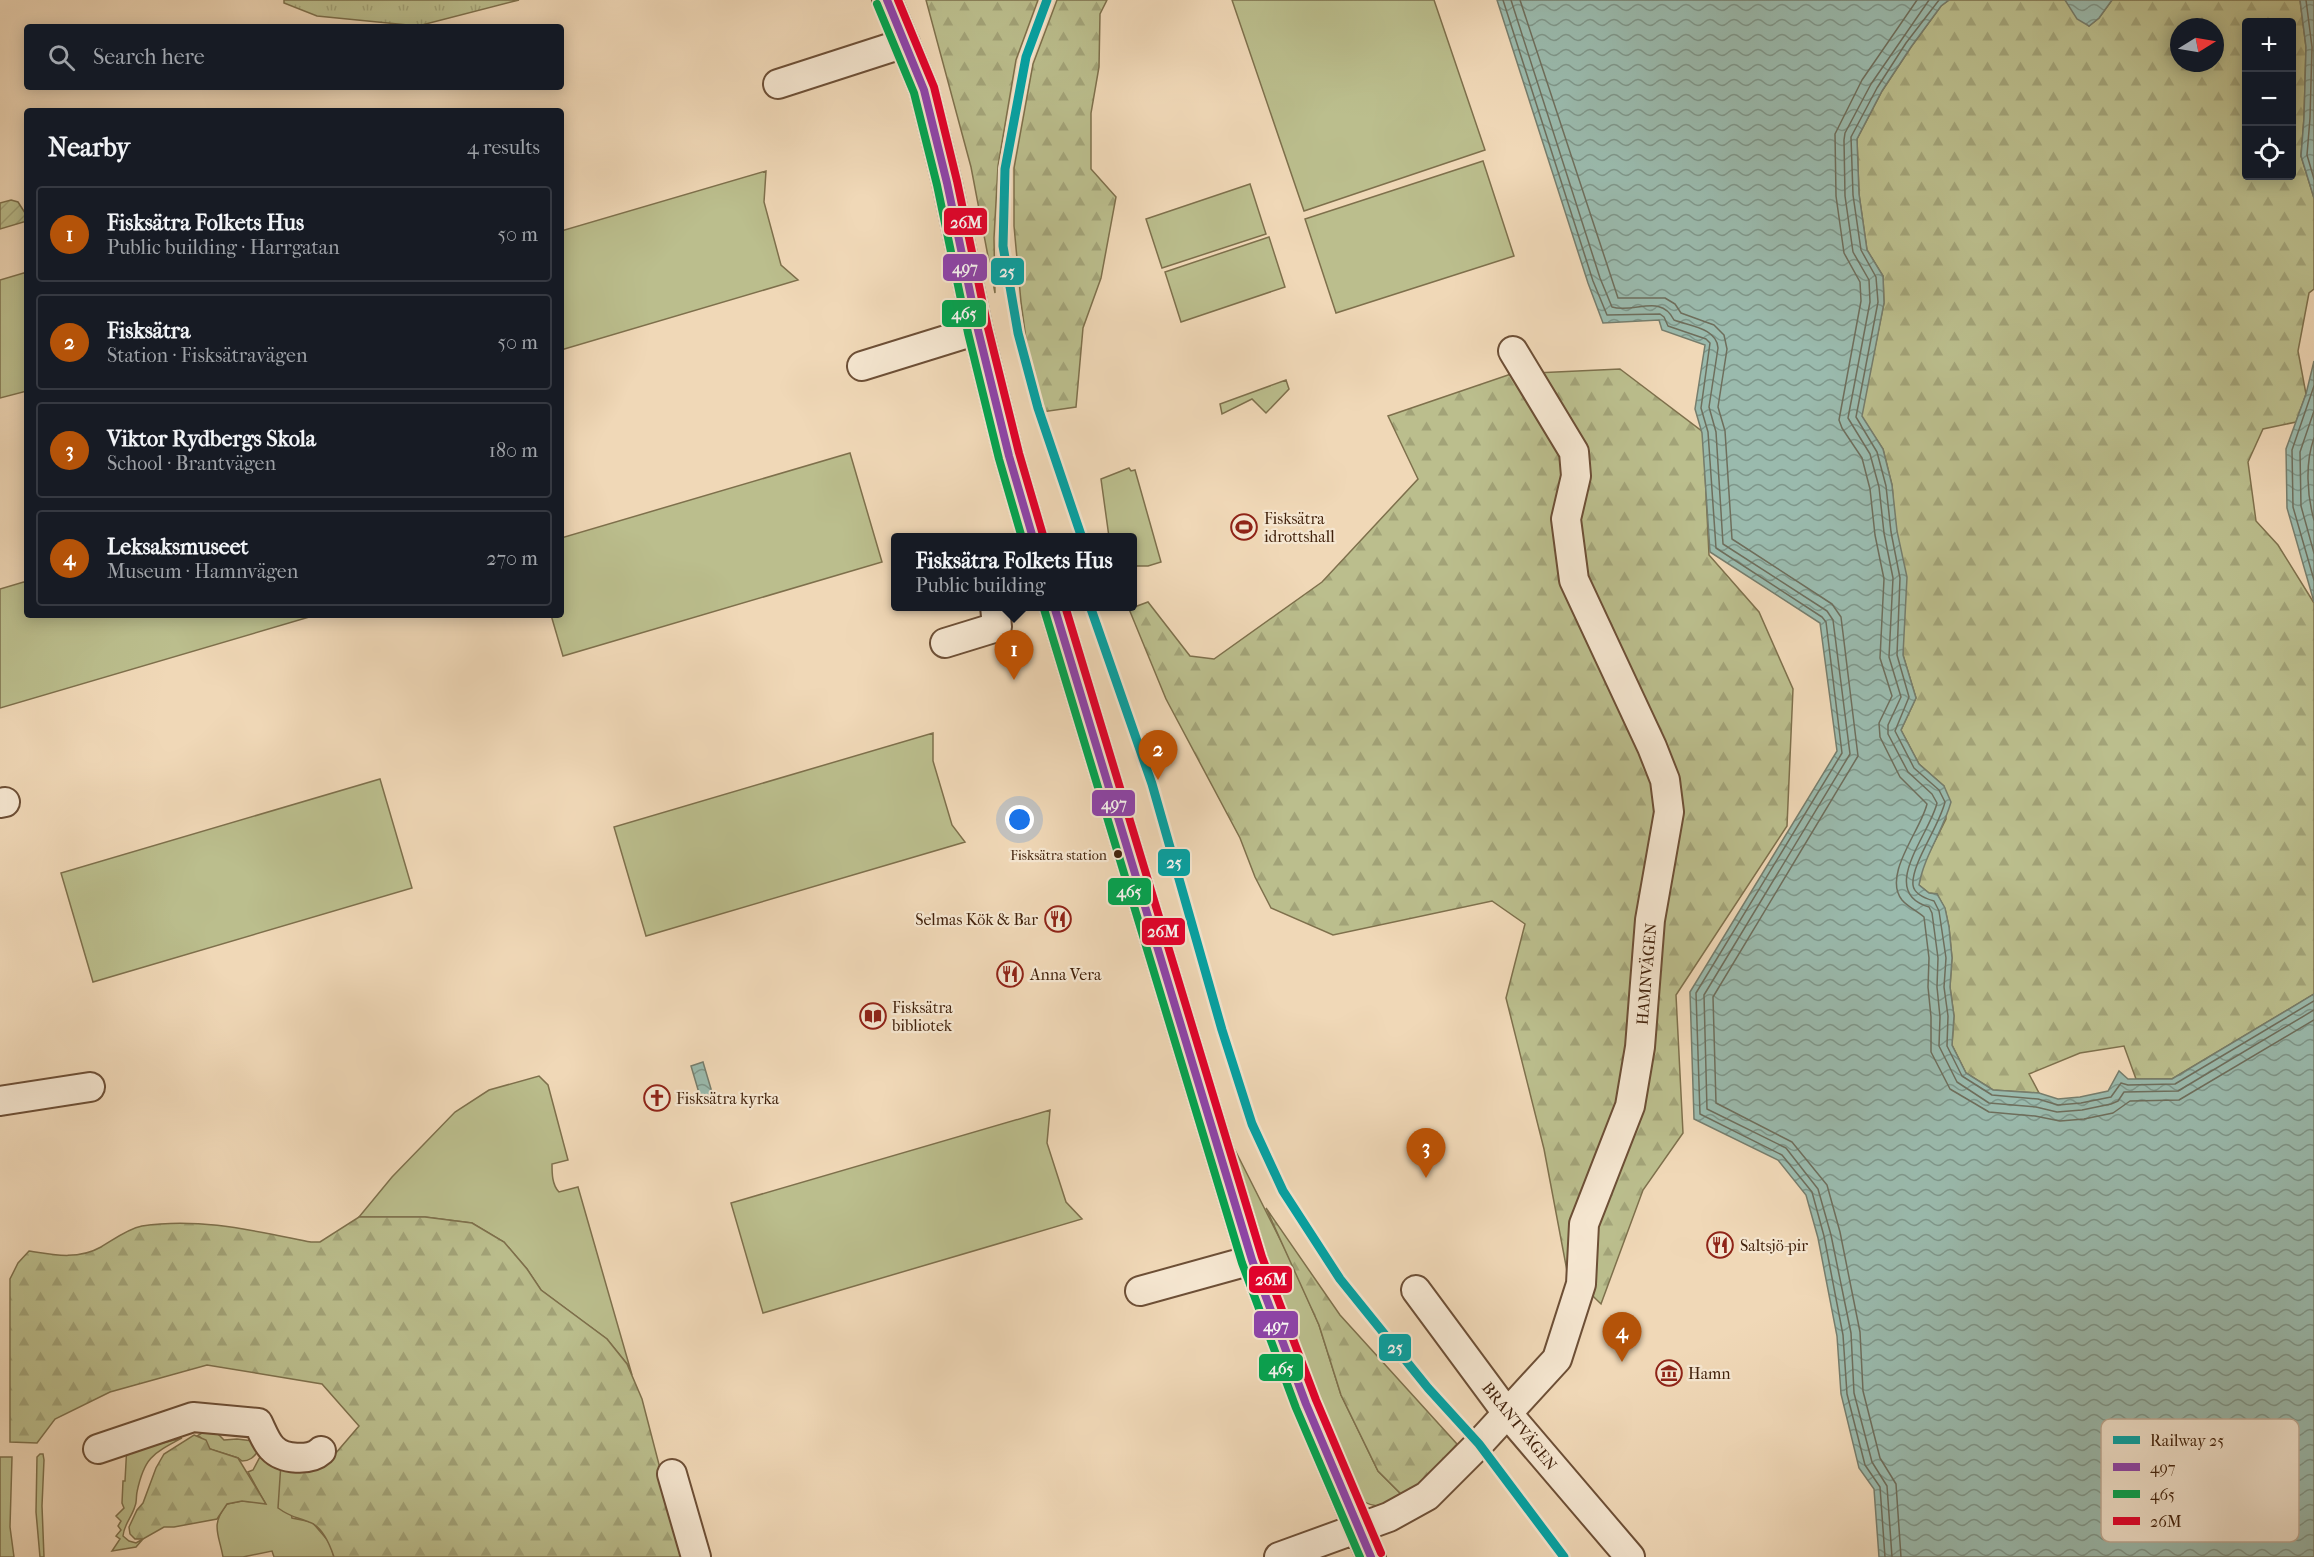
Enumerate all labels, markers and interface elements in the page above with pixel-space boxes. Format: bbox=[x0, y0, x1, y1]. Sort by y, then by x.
north arrow bbox=[2170, 18, 2224, 72]
map controls bbox=[2242, 18, 2296, 180]
button: + bbox=[2242, 18, 2296, 72]
search box bbox=[24, 24, 564, 90]
icon: search bbox=[45, 41, 78, 74]
text: Search here bbox=[93, 44, 205, 70]
button: − bbox=[2242, 72, 2296, 126]
button: locate bbox=[2242, 126, 2296, 180]
text: Nearby bbox=[48, 132, 130, 163]
text: 4 results bbox=[467, 136, 540, 159]
line badge: 26M bbox=[943, 207, 988, 236]
text: Fisksätra Folkets Hus bbox=[107, 210, 304, 236]
text: 26M bbox=[950, 213, 982, 232]
text: 1 bbox=[66, 223, 73, 246]
text: 50 m bbox=[497, 223, 538, 246]
text: Public building · Harrgatan bbox=[107, 236, 340, 259]
line badge: 497 bbox=[942, 253, 988, 282]
line badge: 25 bbox=[990, 257, 1025, 286]
text: 497 bbox=[951, 258, 978, 278]
text: 25 bbox=[999, 262, 1015, 281]
line badge: 465 bbox=[941, 299, 987, 328]
text: 465 bbox=[950, 304, 977, 324]
text: Fisksätra bbox=[107, 318, 190, 344]
text: 2 bbox=[64, 331, 75, 354]
text: 50 m bbox=[497, 331, 538, 354]
text: Station · Fisksätravägen bbox=[107, 344, 308, 367]
text: Viktor Rydbergs Skola bbox=[107, 426, 316, 452]
text: 3 bbox=[65, 439, 74, 462]
text: 180 m bbox=[489, 439, 538, 462]
text: School · Brantvägen bbox=[107, 452, 276, 475]
place label: Fisksätra idrottshall bbox=[1264, 509, 1335, 546]
sports icon: Fisksätra idrottshall bbox=[1229, 512, 1259, 542]
popup bbox=[891, 533, 1137, 611]
text: Leksaksmuseet bbox=[107, 534, 248, 560]
text: 4 bbox=[64, 547, 75, 570]
text: 270 m bbox=[486, 547, 538, 570]
text: Fisksätra Folkets Hus bbox=[915, 548, 1113, 574]
text: Museum · Hamnvägen bbox=[107, 560, 298, 583]
text: Public building bbox=[915, 574, 1045, 597]
pin: 1 bbox=[994, 630, 1034, 680]
pin: 2 bbox=[1138, 730, 1178, 780]
line badge: 497 bbox=[1091, 789, 1136, 817]
text: 497 bbox=[1100, 794, 1127, 814]
your location bbox=[1005, 805, 1034, 834]
place label: Fisksätra station bbox=[1010, 847, 1107, 864]
marker: Fisksätra station bbox=[1112, 848, 1124, 860]
line badge: 25 bbox=[1157, 848, 1191, 877]
text: 25 bbox=[1166, 853, 1182, 872]
line badge: 465 bbox=[1107, 877, 1152, 906]
text: 465 bbox=[1115, 882, 1142, 902]
restaurant icon: Selmas Kök & Bar bbox=[1043, 904, 1073, 934]
place label: Selmas Kök & Bar bbox=[915, 910, 1038, 929]
line badge: 26M bbox=[1141, 917, 1186, 946]
text: 26M bbox=[1147, 922, 1179, 941]
street label: HAMNVÄGEN bbox=[1633, 922, 1660, 1026]
restaurant icon: Anna Vera bbox=[995, 959, 1025, 989]
place label: Anna Vera bbox=[1029, 965, 1102, 984]
place label: Fisksätra bibliotek bbox=[891, 998, 953, 1035]
library icon: Fisksätra bibliotek bbox=[858, 1001, 888, 1031]
church icon: Fisksätra kyrka bbox=[642, 1083, 672, 1113]
place label: Fisksätra kyrka bbox=[676, 1089, 780, 1108]
pin: 3 bbox=[1406, 1128, 1446, 1178]
restaurant icon: Saltsjö-pir bbox=[1705, 1230, 1735, 1260]
place label: Saltsjö-pir bbox=[1740, 1236, 1808, 1255]
line badge: 26M bbox=[1248, 1265, 1293, 1294]
text: 26M bbox=[1255, 1270, 1287, 1289]
line badge: 497 bbox=[1253, 1310, 1299, 1339]
pin: 4 bbox=[1602, 1312, 1642, 1362]
text: 497 bbox=[1262, 1316, 1289, 1336]
line badge: 25 bbox=[1378, 1333, 1412, 1362]
text: 25 bbox=[1387, 1338, 1403, 1357]
line badge: 465 bbox=[1258, 1353, 1304, 1382]
museum icon: Hamn bbox=[1654, 1358, 1684, 1388]
text: 465 bbox=[1267, 1359, 1294, 1379]
place label: Hamn bbox=[1688, 1364, 1731, 1383]
street label: BRANTVÄGEN bbox=[1478, 1378, 1561, 1474]
legend bbox=[2101, 1419, 2299, 1542]
text: Railway 25 bbox=[2150, 1431, 2224, 1450]
text: 497 bbox=[2150, 1458, 2176, 1477]
text: 465 bbox=[2150, 1485, 2175, 1504]
text: 26M bbox=[2150, 1512, 2182, 1531]

